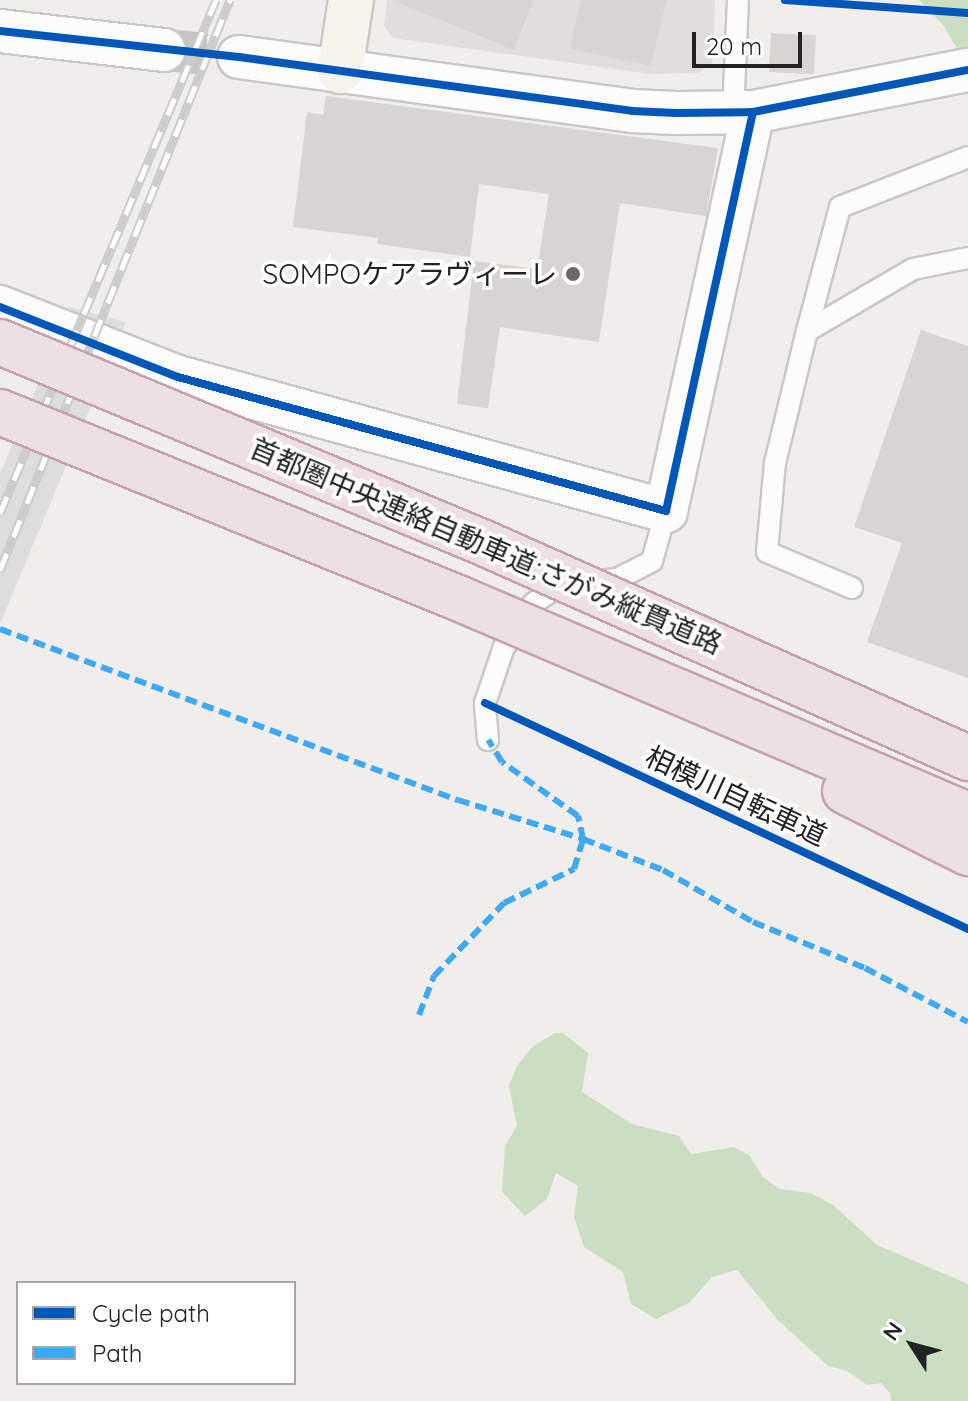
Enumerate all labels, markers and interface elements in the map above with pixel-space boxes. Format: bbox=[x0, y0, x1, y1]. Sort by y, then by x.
scale bar bbox=[696, 16, 806, 66]
text: 20 m bbox=[706, 31, 762, 61]
place label: SOMPOケアラヴィーレ bbox=[263, 257, 557, 291]
marker: SOMPOケアラヴィーレ bbox=[564, 265, 582, 283]
street label: 首都圏中央連絡自動車道;さがみ縦貫道路 bbox=[245, 431, 727, 661]
street label: 相模川自転車道 bbox=[640, 739, 832, 853]
legend bbox=[16, 1281, 296, 1385]
text: Cycle path bbox=[92, 1298, 210, 1328]
north arrow bbox=[872, 1305, 952, 1385]
text: N bbox=[876, 1316, 909, 1346]
text: Path bbox=[92, 1338, 143, 1368]

